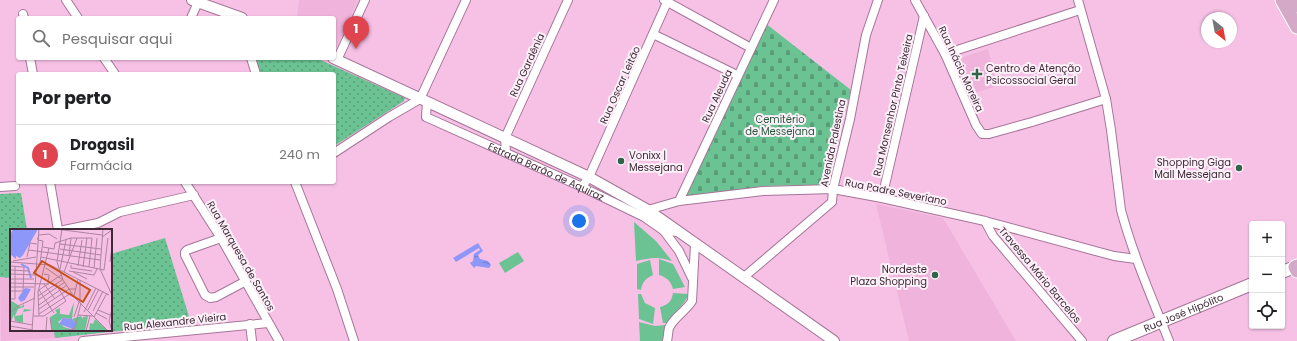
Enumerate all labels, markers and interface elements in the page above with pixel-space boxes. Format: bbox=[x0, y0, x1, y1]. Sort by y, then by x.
north arrow bbox=[1201, 12, 1237, 48]
search box bbox=[16, 16, 336, 60]
pin: 1 bbox=[343, 16, 369, 49]
street label: Rua Inácio Moreira bbox=[935, 24, 987, 114]
icon: search bbox=[30, 27, 52, 49]
text: Pesquisar aqui bbox=[62, 28, 172, 49]
street label: Rua Gardênia bbox=[506, 31, 548, 99]
street label: Rua Monsenhor Pinto Teixeira bbox=[869, 32, 917, 178]
street label: Rua Oscar Leitão bbox=[596, 44, 644, 126]
place label: Centro de Atenção Psicossocial Geral bbox=[986, 61, 1081, 88]
street label: Rua Aleuda bbox=[698, 67, 736, 125]
marker: Centro de Atenção Psicossocial Geral bbox=[971, 68, 983, 80]
text: Por perto bbox=[32, 86, 111, 110]
street label: Avenida Palestina bbox=[816, 98, 850, 188]
park label: Cemitério de Messejana bbox=[745, 112, 815, 139]
text: Drogasil bbox=[70, 134, 134, 155]
street label: Estrada Barão de Aquiraz bbox=[486, 138, 607, 204]
text: 1 bbox=[43, 145, 47, 164]
text: 240 m bbox=[279, 145, 320, 164]
place label: Vonixx | Messejana bbox=[629, 148, 683, 175]
place label: Shopping Giga Mall Messejana bbox=[1154, 155, 1231, 182]
text: Farmácia bbox=[70, 156, 132, 175]
marker: Vonixx | Messejana bbox=[616, 156, 626, 166]
marker: Shopping Giga Mall Messejana bbox=[1234, 163, 1244, 173]
street label: Rua Padre Severíano bbox=[844, 175, 948, 209]
street label: Rua Marquesa de Santos bbox=[203, 198, 279, 314]
your location bbox=[569, 211, 589, 231]
map controls bbox=[1249, 221, 1285, 329]
button: + bbox=[1249, 221, 1285, 257]
street label: Travessa Mário Barcelos bbox=[995, 224, 1085, 326]
inset map bbox=[10, 229, 112, 331]
button: − bbox=[1249, 257, 1285, 293]
place label: Nordeste Plaza Shopping bbox=[850, 262, 927, 289]
marker: Nordeste Plaza Shopping bbox=[930, 270, 940, 280]
street label: Rua José Hipólito bbox=[1141, 289, 1226, 336]
button: locate bbox=[1249, 293, 1285, 329]
street label: Rua Alexandre Vieira bbox=[123, 309, 227, 335]

